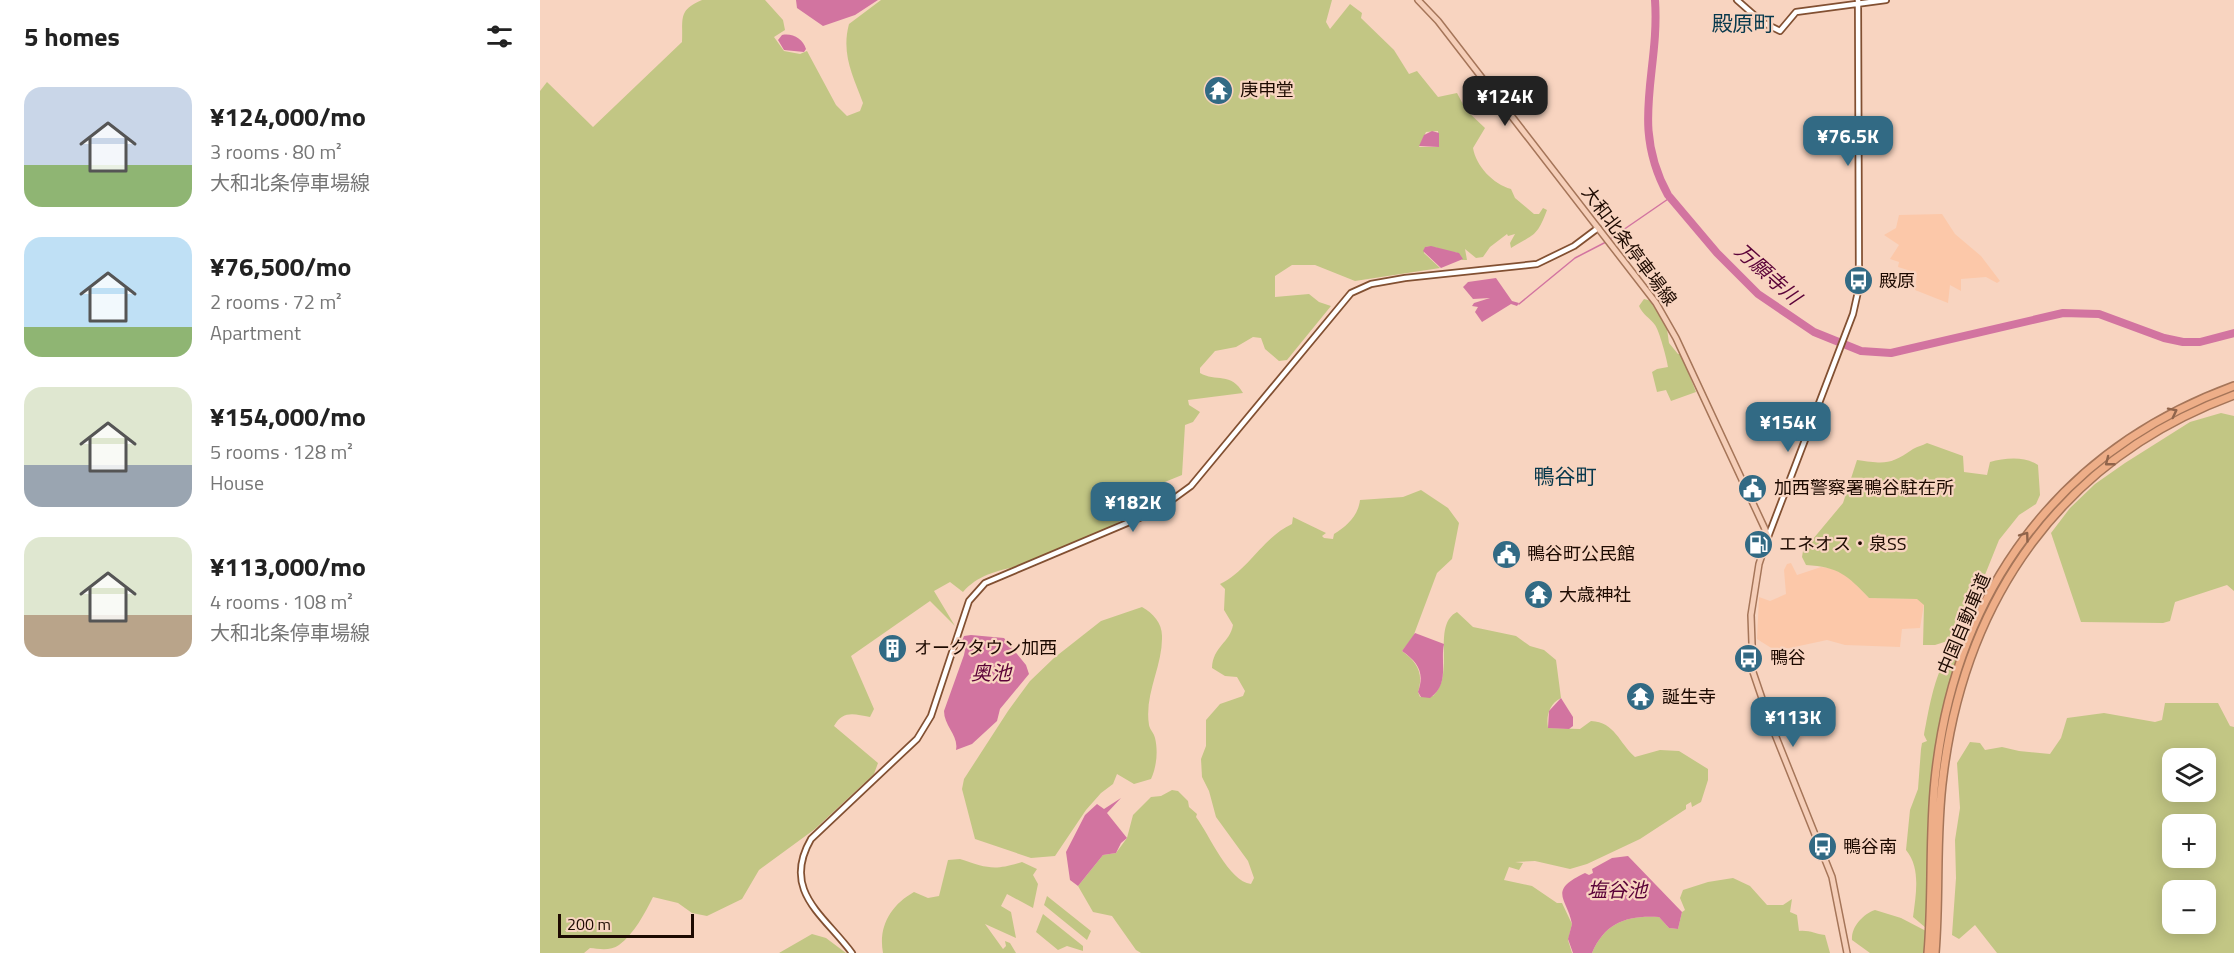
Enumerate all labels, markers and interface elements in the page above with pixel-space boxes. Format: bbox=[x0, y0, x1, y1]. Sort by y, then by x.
district label: 殿原町 bbox=[1712, 7, 1775, 39]
text: 5 homes bbox=[24, 17, 120, 56]
icon: filters bbox=[483, 20, 516, 53]
temple icon: 庚申堂 bbox=[1203, 74, 1235, 106]
place label: 庚申堂 bbox=[1240, 76, 1294, 103]
pin: ¥124K bbox=[1463, 76, 1547, 127]
text: ¥124K bbox=[1477, 80, 1533, 111]
text: ¥124,000/mo bbox=[210, 97, 366, 136]
icon: home bbox=[72, 111, 144, 183]
pin: ¥76.5K bbox=[1799, 116, 1897, 167]
text: ¥76.5K bbox=[1817, 120, 1879, 151]
text: 3 rooms · 80 m² bbox=[210, 136, 342, 167]
text: 大和北条停車場線 bbox=[210, 167, 370, 198]
street label: 大和北条停車場線 bbox=[1575, 180, 1684, 311]
water label: 万願寺川 bbox=[1728, 235, 1810, 313]
text: ¥76,500/mo bbox=[210, 247, 351, 286]
icon: home bbox=[72, 261, 144, 333]
bus stop icon: 殿原 bbox=[1842, 265, 1874, 297]
place label: 殿原 bbox=[1879, 267, 1915, 294]
text: 2 rooms · 72 m² bbox=[210, 286, 342, 317]
text: Apartment bbox=[210, 317, 301, 348]
text: ¥154,000/mo bbox=[210, 397, 366, 436]
pin: ¥154K bbox=[1746, 402, 1830, 453]
text: ¥154K bbox=[1760, 406, 1816, 437]
one-way arrow bbox=[2167, 407, 2178, 419]
icon: home bbox=[72, 411, 144, 483]
text: 5 rooms · 128 m² bbox=[210, 436, 353, 467]
one-way arrow bbox=[2105, 455, 2116, 466]
district label: 鴨谷町 bbox=[1534, 460, 1597, 492]
text: House bbox=[210, 467, 264, 498]
public building icon: 加西警察署鴨谷駐在所 bbox=[1737, 472, 1769, 504]
place label: 加西警察署鴨谷駐在所 bbox=[1774, 474, 1954, 501]
pin: ¥182K bbox=[1091, 482, 1175, 533]
text: ¥182K bbox=[1105, 486, 1161, 517]
fuel station icon: エネオス・泉SS bbox=[1742, 528, 1774, 560]
place label: エネオス・泉SS bbox=[1779, 530, 1907, 557]
one-way arrow bbox=[2018, 531, 2029, 542]
public building icon: 鴨谷町公民館 bbox=[1490, 538, 1522, 570]
place label: 鴨谷町公民館 bbox=[1527, 540, 1635, 567]
text: ¥113,000/mo bbox=[210, 547, 366, 586]
icon: home bbox=[72, 561, 144, 633]
street label: 中国自動車道 bbox=[1930, 569, 1997, 679]
temple icon: 大歳神社 bbox=[1522, 579, 1554, 611]
place label: 大歳神社 bbox=[1559, 581, 1631, 608]
text: 4 rooms · 108 m² bbox=[210, 586, 353, 617]
text: 大和北条停車場線 bbox=[210, 617, 370, 648]
building icon: オークタウン加西 bbox=[877, 632, 909, 664]
place label: オークタウン加西 bbox=[914, 634, 1057, 661]
bus stop icon: 鴨谷 bbox=[1733, 642, 1765, 674]
place label: 鴨谷 bbox=[1770, 644, 1806, 671]
water label: 奥池 bbox=[971, 657, 1013, 688]
temple icon: 誕生寺 bbox=[1625, 681, 1657, 713]
place label: 誕生寺 bbox=[1662, 683, 1716, 710]
pin: ¥113K bbox=[1751, 697, 1835, 748]
text: ¥113K bbox=[1765, 701, 1821, 732]
map controls bbox=[2162, 748, 2216, 934]
button: layers bbox=[2162, 748, 2216, 802]
button: + bbox=[2162, 814, 2216, 868]
bus stop icon: 鴨谷南 bbox=[1806, 831, 1838, 863]
place label: 鴨谷南 bbox=[1843, 833, 1897, 860]
water label: 塩谷池 bbox=[1587, 874, 1649, 905]
button: − bbox=[2162, 880, 2216, 934]
scale bar bbox=[558, 911, 694, 938]
text: 200 m bbox=[567, 912, 611, 936]

